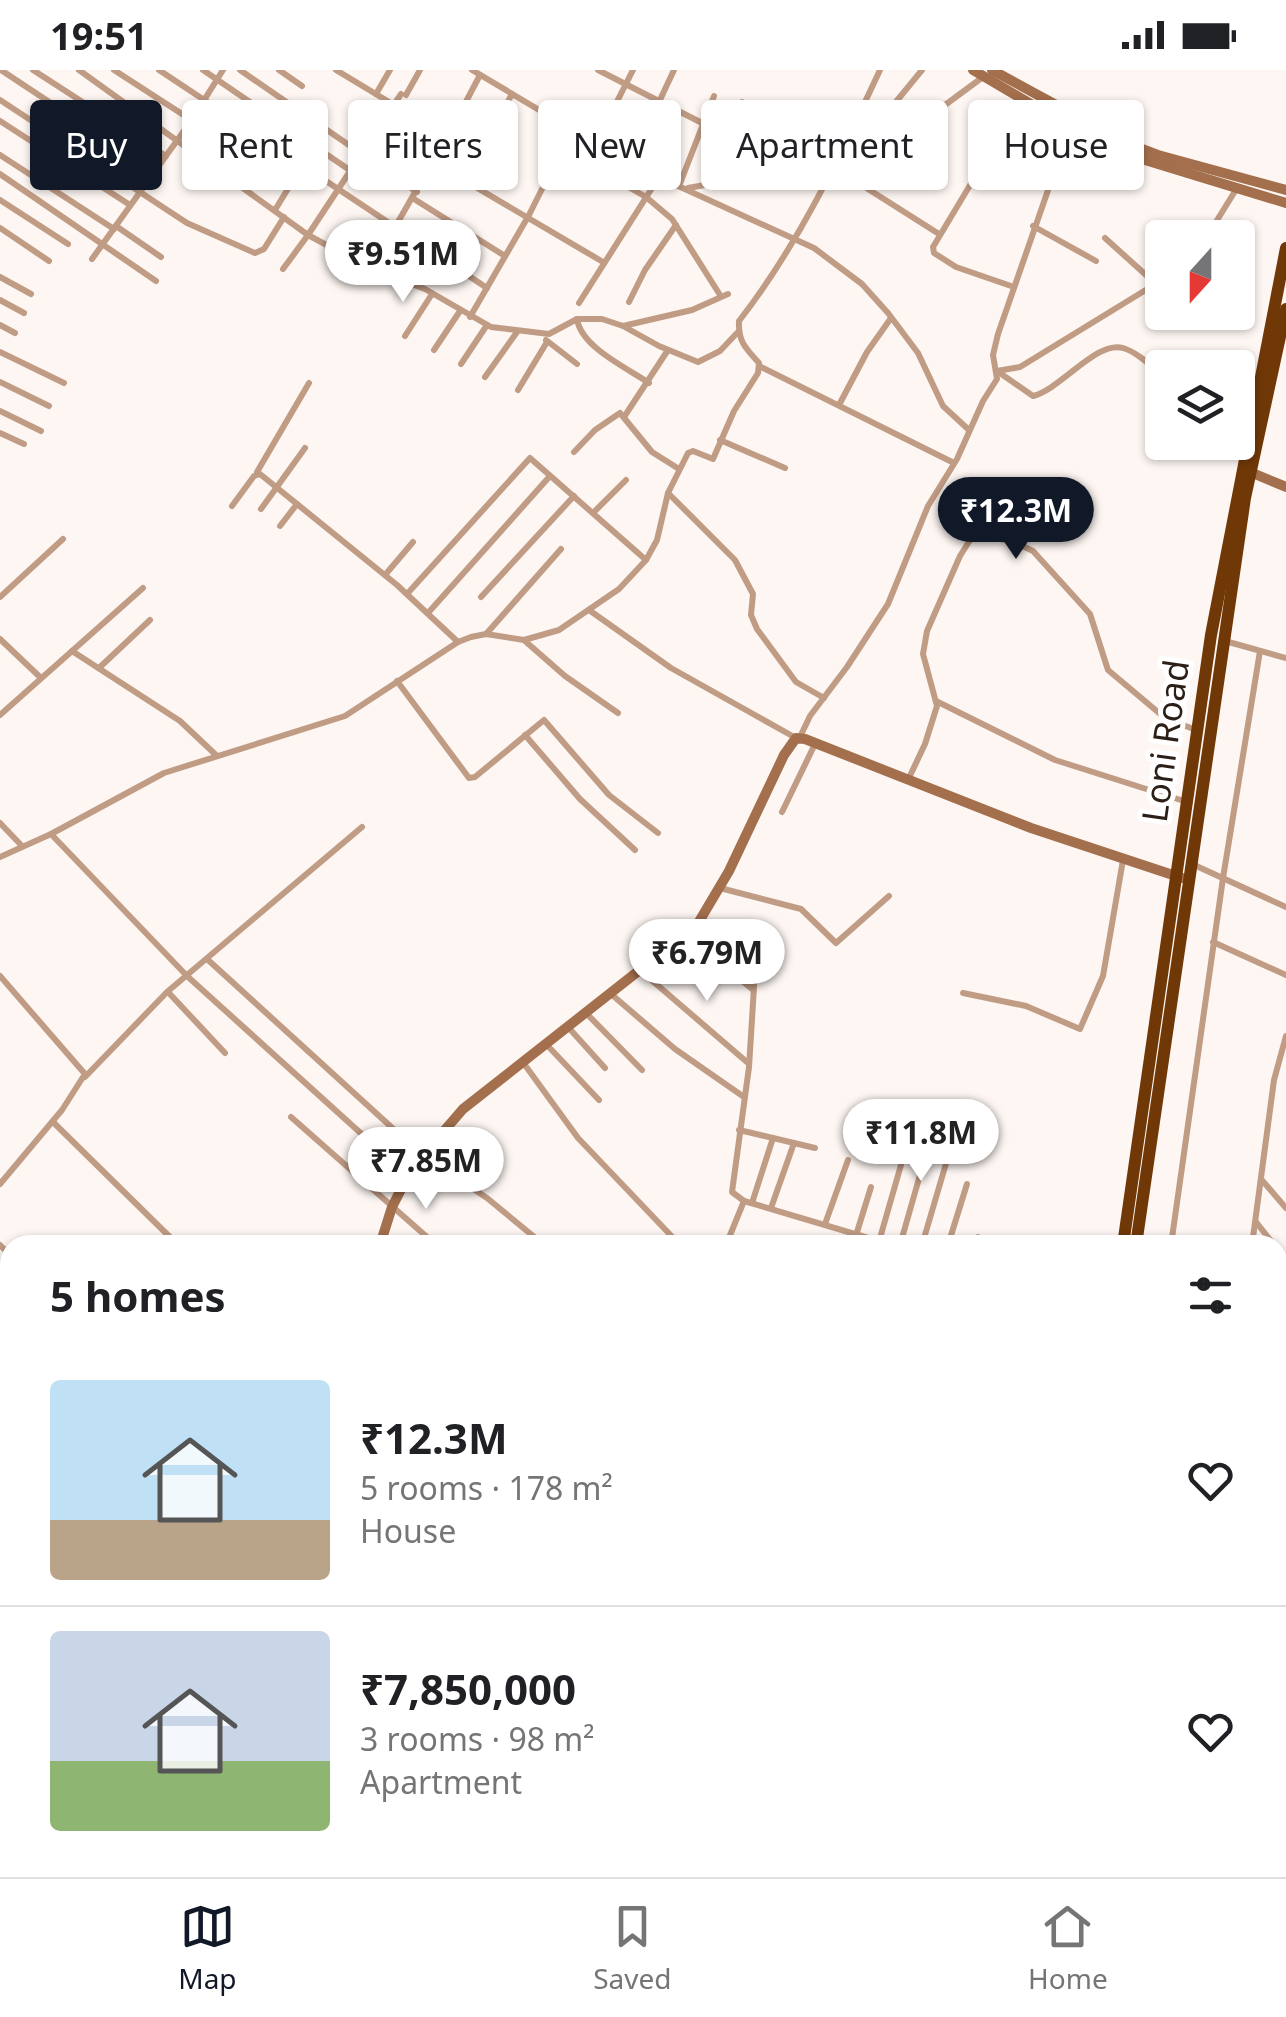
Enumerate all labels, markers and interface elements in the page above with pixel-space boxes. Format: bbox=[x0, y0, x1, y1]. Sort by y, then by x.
text: 19:51 bbox=[50, 9, 148, 61]
chip: Buy bbox=[30, 100, 162, 190]
chip: Rent bbox=[182, 100, 328, 190]
chip: Filters bbox=[348, 100, 518, 190]
chip: New bbox=[538, 100, 681, 190]
chip: Apartment bbox=[701, 100, 948, 190]
chip: House bbox=[968, 100, 1144, 190]
pin: ₹9.51M bbox=[322, 220, 484, 305]
north arrow bbox=[1145, 220, 1255, 330]
map controls bbox=[1145, 220, 1255, 460]
text: ₹9.51M bbox=[347, 231, 459, 274]
button: layers bbox=[1145, 350, 1255, 460]
pin: ₹12.3M bbox=[935, 477, 1097, 562]
text: ₹12.3M bbox=[960, 488, 1072, 531]
street label: Loni Road bbox=[1130, 657, 1199, 825]
pin: ₹6.79M bbox=[626, 919, 788, 1004]
text: ₹6.79M bbox=[651, 930, 763, 973]
pin: ₹11.8M bbox=[840, 1099, 1002, 1184]
text: ₹11.8M bbox=[865, 1110, 977, 1153]
pin: ₹7.85M bbox=[345, 1127, 507, 1212]
text: ₹7.85M bbox=[370, 1138, 482, 1181]
text: 5 homes bbox=[50, 1267, 226, 1324]
icon: filters bbox=[1183, 1268, 1238, 1323]
text: ₹12.3M bbox=[360, 1409, 508, 1466]
icon: home bbox=[130, 1420, 250, 1540]
icon: heart bbox=[1183, 1453, 1238, 1508]
text: 5 rooms · 178 m² bbox=[360, 1466, 613, 1509]
text: House bbox=[360, 1509, 456, 1552]
text: ₹7,850,000 bbox=[360, 1660, 576, 1717]
icon: home bbox=[130, 1671, 250, 1791]
icon: heart bbox=[1183, 1704, 1238, 1759]
text: 3 rooms · 98 m² bbox=[360, 1717, 594, 1760]
text: Apartment bbox=[360, 1760, 522, 1803]
tab: Map bbox=[178, 1899, 237, 1997]
tab: Saved bbox=[593, 1899, 671, 1997]
tab: Home bbox=[1028, 1899, 1108, 1997]

